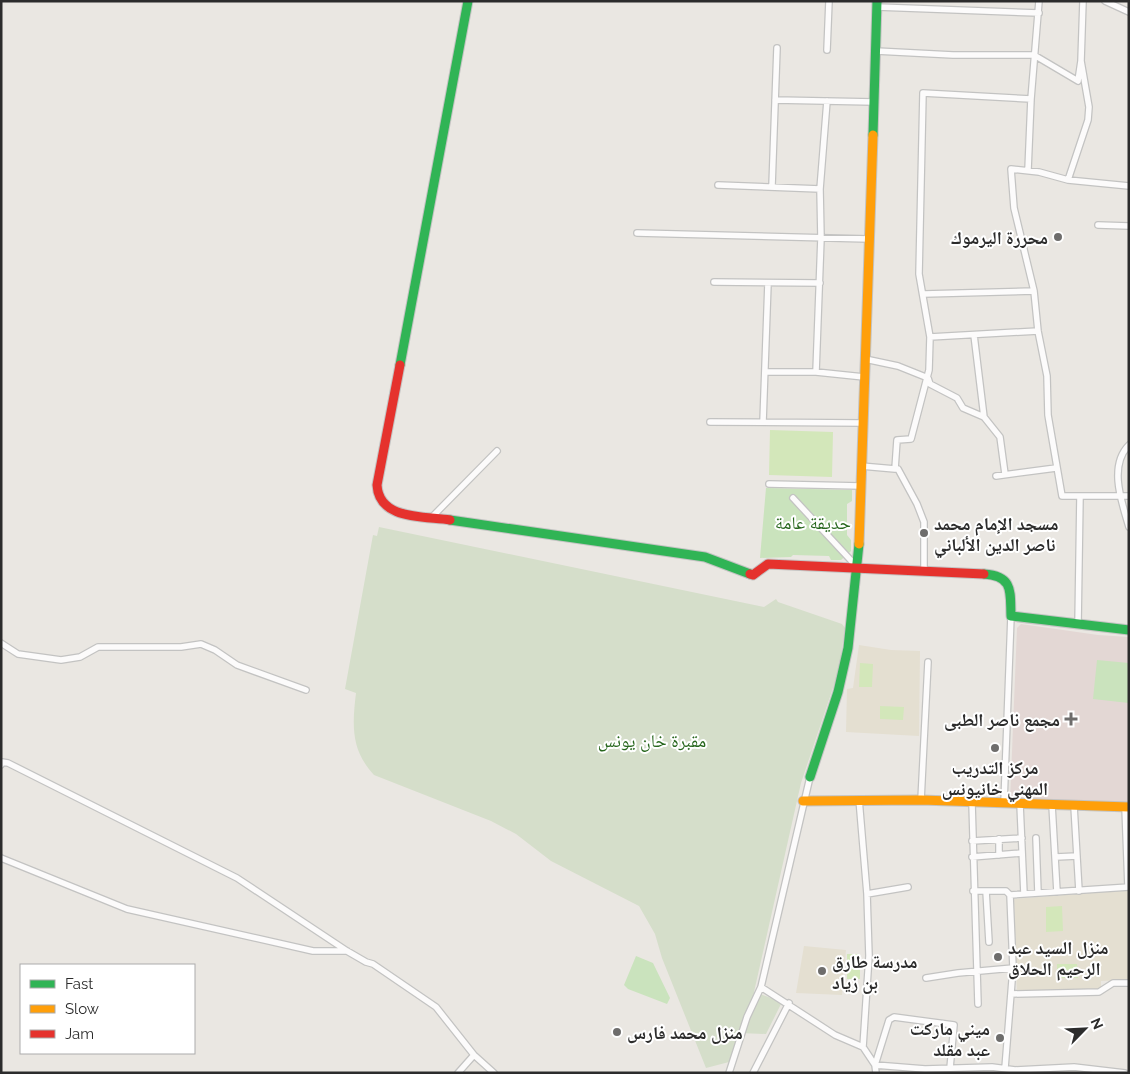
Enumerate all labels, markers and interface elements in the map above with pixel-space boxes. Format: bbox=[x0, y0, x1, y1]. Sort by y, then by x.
place label: محررة اليرموك bbox=[951, 227, 1048, 248]
marker: محررة اليرموك bbox=[1052, 231, 1064, 243]
park label: حديقة عامة bbox=[775, 512, 851, 533]
place label: مسجد الإمام محمد ناصر الدين الألباني bbox=[934, 513, 1058, 559]
marker: مسجد الإمام محمد ناصر الدين الألباني bbox=[918, 527, 930, 539]
place label: مجمع ناصر الطبى bbox=[944, 709, 1060, 732]
marker: مجمع ناصر الطبى bbox=[1064, 712, 1078, 726]
park label: مقبرة خان يونس bbox=[598, 730, 706, 752]
marker: مركز التدريب المهني خانيونس bbox=[989, 742, 1001, 754]
place label: مركز التدريب المهني خانيونس bbox=[942, 757, 1048, 803]
place label: منزل السيد عبد الرحيم الحلاق bbox=[1008, 937, 1109, 981]
place label: مدرسة طارق بن زياد bbox=[832, 951, 918, 994]
marker: منزل السيد عبد الرحيم الحلاق bbox=[992, 951, 1004, 963]
legend bbox=[20, 964, 195, 1054]
marker: مدرسة طارق بن زياد bbox=[816, 965, 828, 977]
text: Fast bbox=[65, 975, 93, 993]
text: Slow bbox=[65, 1000, 99, 1018]
north arrow bbox=[1060, 1004, 1110, 1054]
text: N bbox=[1087, 1016, 1106, 1032]
place label: ميني ماركت عبد مقلد bbox=[910, 1018, 990, 1060]
place label: منزل محمد فارس bbox=[627, 1022, 743, 1044]
text: Jam bbox=[65, 1025, 94, 1043]
marker: منزل محمد فارس bbox=[611, 1026, 623, 1038]
marker: ميني ماركت عبد مقلد bbox=[994, 1032, 1006, 1044]

